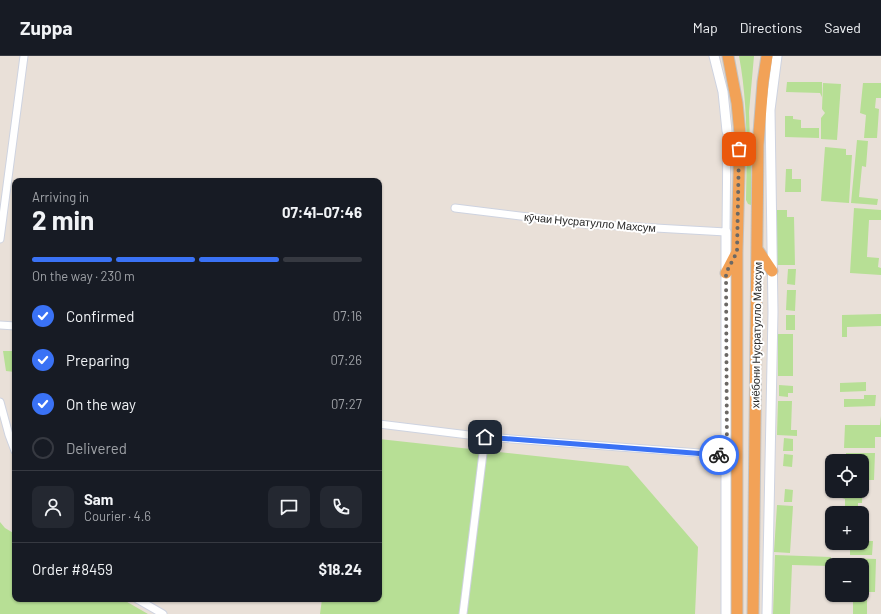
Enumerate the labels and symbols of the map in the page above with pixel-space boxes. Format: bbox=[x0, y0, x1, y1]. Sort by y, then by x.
pin bbox=[722, 132, 756, 166]
street label: кӯчаи Нусратулло Махсум bbox=[524, 210, 656, 234]
street label: хиёбони Нусратулло Махсум bbox=[748, 262, 764, 408]
pin bbox=[468, 420, 502, 454]
courier bbox=[699, 435, 739, 475]

